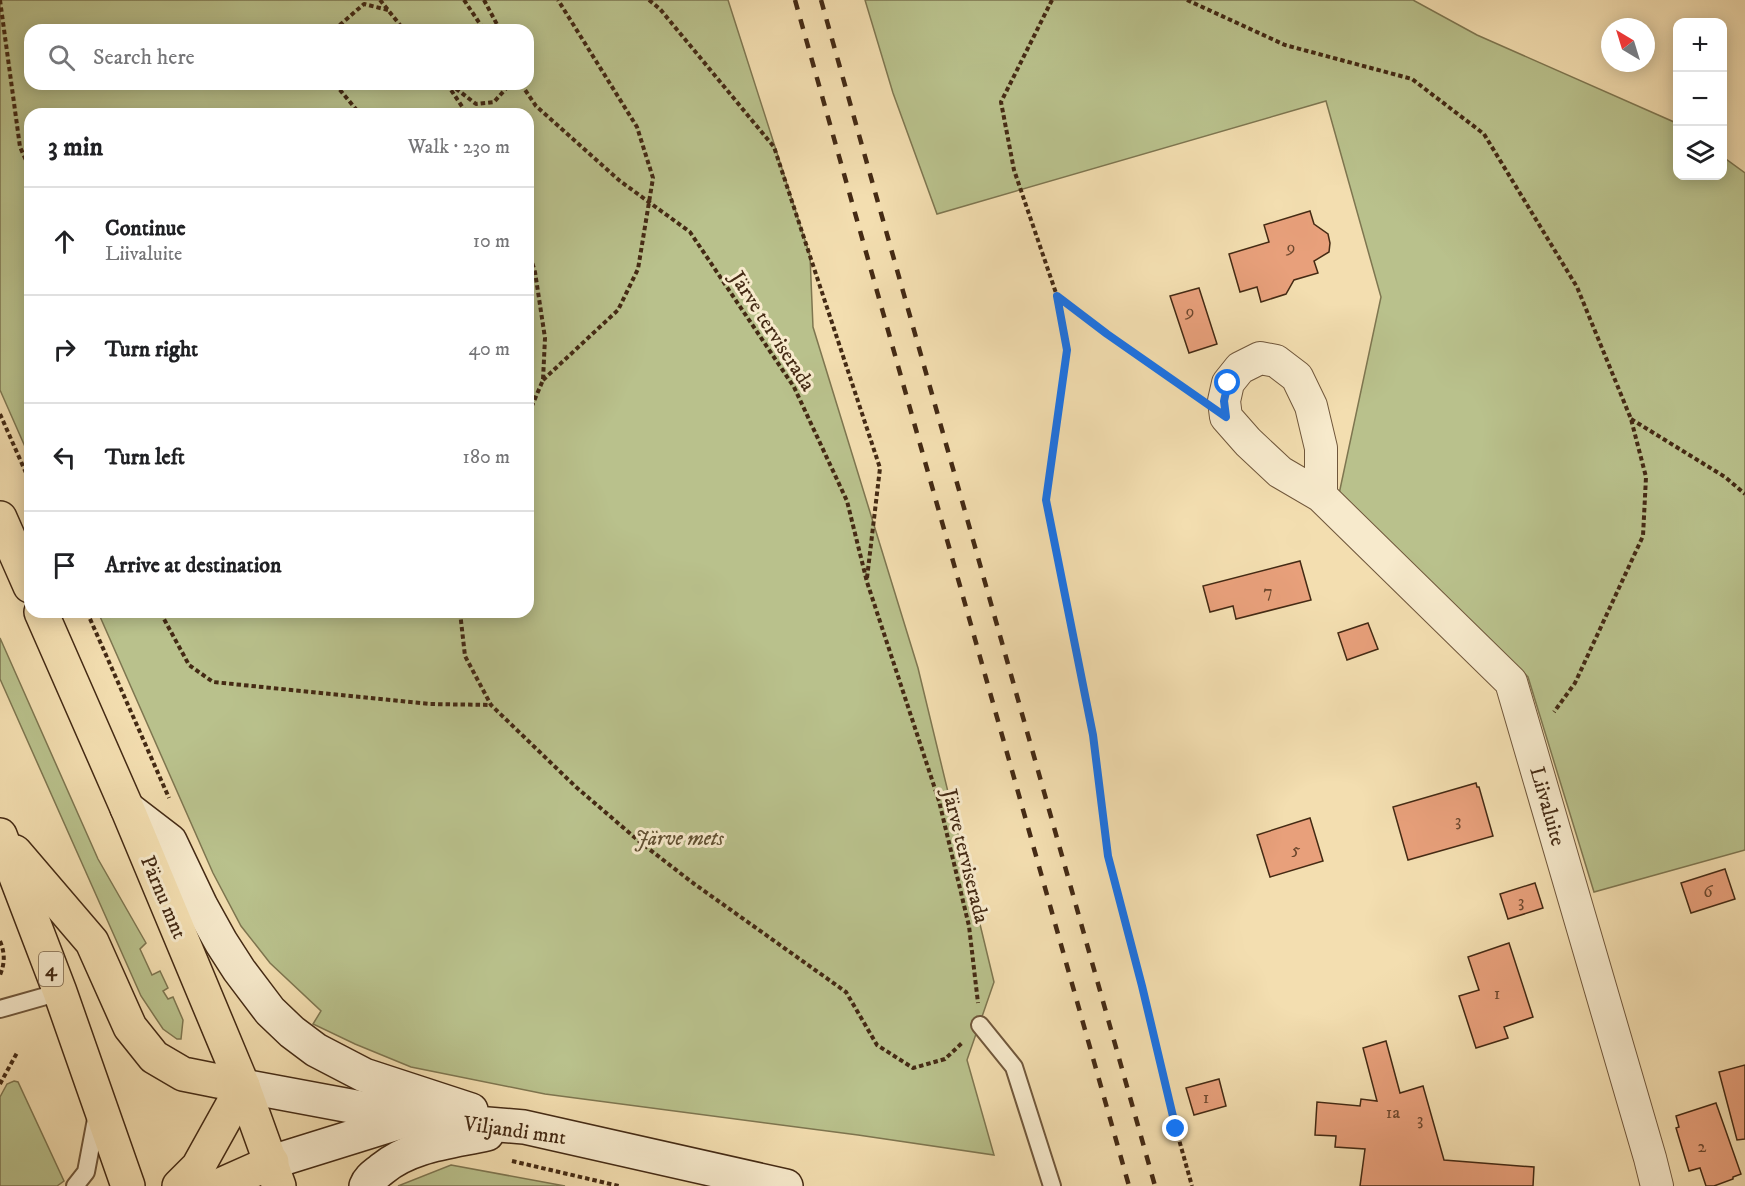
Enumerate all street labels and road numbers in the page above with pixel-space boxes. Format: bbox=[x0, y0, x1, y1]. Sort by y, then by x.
street label: Järve terviserada bbox=[723, 265, 821, 396]
street label: Liivaluite bbox=[1523, 764, 1571, 849]
street label: Järve terviserada bbox=[935, 784, 994, 926]
street label: Pärnu mnt bbox=[134, 852, 192, 943]
road number: 4 bbox=[39, 952, 63, 986]
street label: Viljandi mnt bbox=[461, 1111, 568, 1151]

